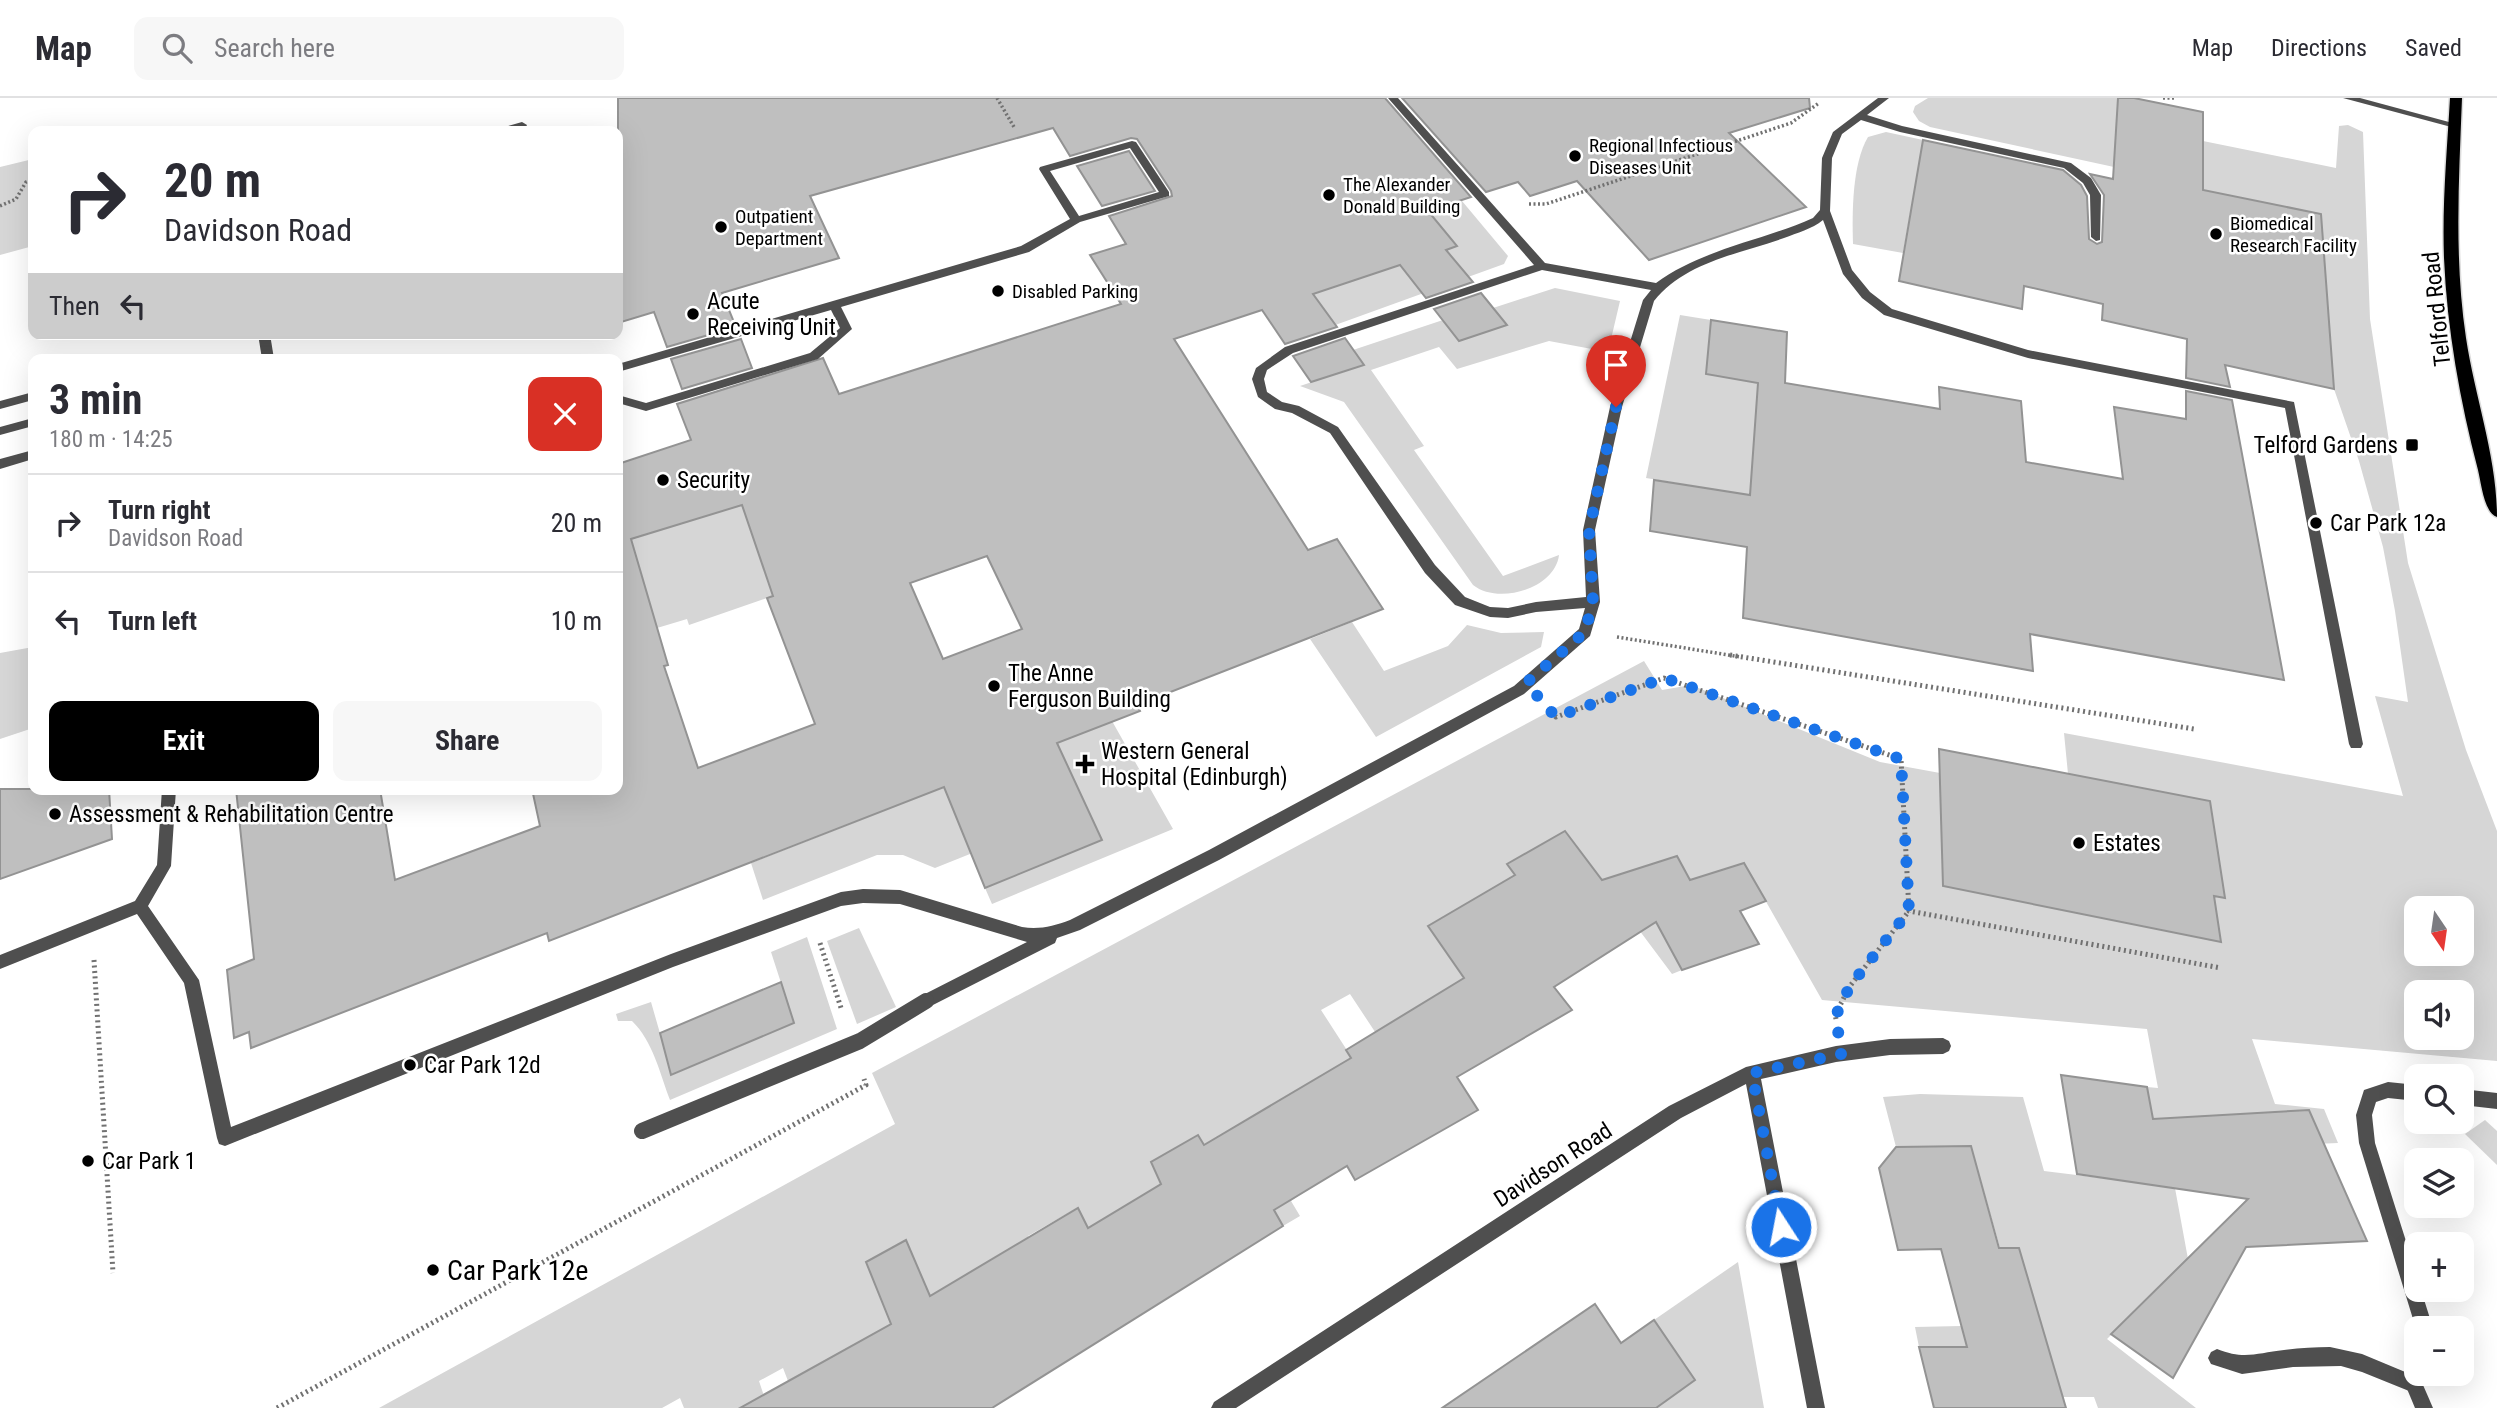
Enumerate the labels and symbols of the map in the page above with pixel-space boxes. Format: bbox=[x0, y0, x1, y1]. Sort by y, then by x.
place label: Regional Infectious Diseases Unit bbox=[1589, 134, 1733, 179]
marker: Regional Infectious Diseases Unit bbox=[1567, 148, 1583, 164]
place label: The Alexander Donald Building bbox=[1343, 173, 1460, 218]
marker: The Alexander Donald Building bbox=[1321, 187, 1337, 203]
place label: Outpatient Department bbox=[735, 205, 823, 250]
place label: Biomedical Research Facility bbox=[2230, 212, 2357, 257]
marker: Outpatient Department bbox=[713, 219, 729, 235]
marker: Biomedical Research Facility bbox=[2208, 226, 2224, 242]
street label: Telford Road bbox=[2418, 250, 2456, 368]
place label: Disabled Parking bbox=[1012, 280, 1138, 303]
marker: Disabled Parking bbox=[990, 283, 1006, 299]
place label: Acute Receiving Unit bbox=[707, 288, 836, 341]
marker: Acute Receiving Unit bbox=[685, 306, 701, 322]
pin bbox=[1586, 335, 1646, 407]
place label: Telford Gardens bbox=[2254, 432, 2398, 459]
marker: Telford Gardens bbox=[2404, 437, 2420, 453]
place label: Security bbox=[677, 467, 751, 494]
marker: Security bbox=[655, 472, 671, 488]
place label: Car Park 12a bbox=[2330, 510, 2446, 537]
marker: Car Park 12a bbox=[2308, 515, 2324, 531]
place label: The Anne Ferguson Building bbox=[1008, 660, 1171, 713]
marker: The Anne Ferguson Building bbox=[986, 678, 1002, 694]
place label: Western General Hospital (Edinburgh) bbox=[1101, 738, 1288, 791]
marker: Western General Hospital (Edinburgh) bbox=[1075, 754, 1095, 774]
place label: Assessment & Rehabilitation Centre bbox=[69, 801, 394, 828]
marker: Assessment & Rehabilitation Centre bbox=[47, 806, 63, 822]
place label: Estates bbox=[2093, 830, 2161, 857]
marker: Estates bbox=[2071, 835, 2087, 851]
north arrow bbox=[2404, 896, 2474, 966]
place label: Car Park 12d bbox=[424, 1052, 541, 1079]
marker: Car Park 12d bbox=[402, 1057, 418, 1073]
street label: Davidson Road bbox=[1489, 1117, 1617, 1213]
place label: Car Park 1 bbox=[102, 1148, 196, 1175]
marker: Car Park 1 bbox=[80, 1153, 96, 1169]
position arrow bbox=[1744, 1190, 1818, 1264]
place label: Car Park 12e bbox=[447, 1254, 588, 1287]
marker: Car Park 12e bbox=[425, 1262, 441, 1278]

